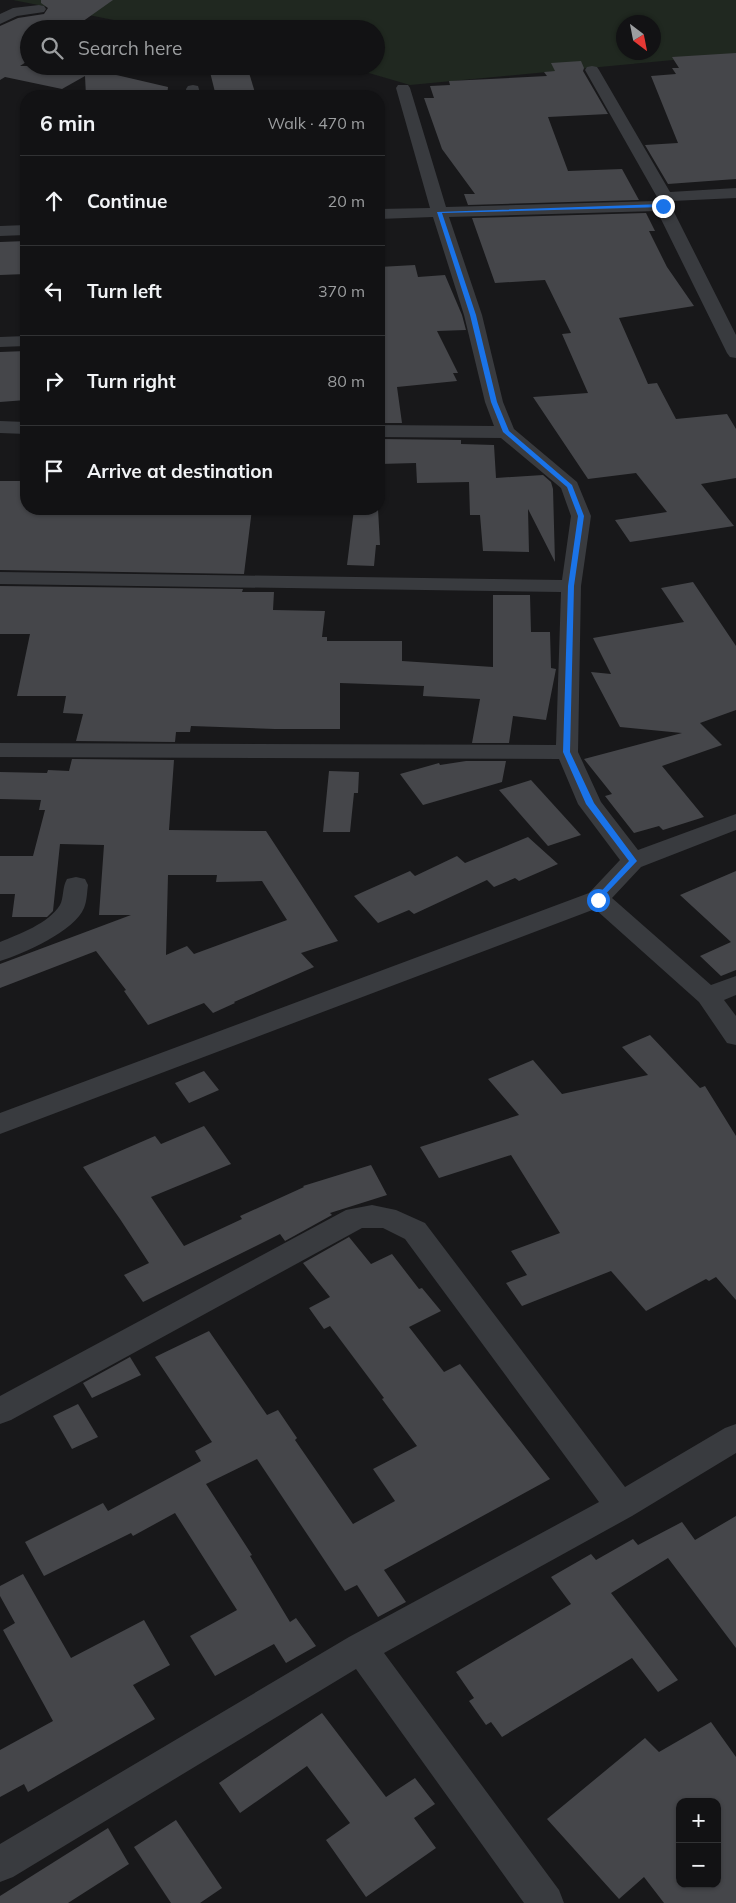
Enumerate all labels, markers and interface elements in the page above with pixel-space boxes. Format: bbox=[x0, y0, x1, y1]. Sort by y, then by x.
north arrow bbox=[616, 15, 661, 60]
search box bbox=[20, 20, 385, 75]
icon: search bbox=[38, 34, 66, 62]
text: Search here bbox=[78, 36, 182, 60]
text: 6 min bbox=[40, 110, 95, 136]
text: Walk · 470 m bbox=[267, 113, 365, 133]
icon: ahead bbox=[40, 187, 68, 215]
text: Continue bbox=[87, 189, 167, 213]
text: 20 m bbox=[328, 191, 365, 211]
route end bbox=[652, 195, 675, 218]
icon: left bbox=[40, 277, 68, 305]
text: Turn left bbox=[87, 279, 162, 303]
text: 370 m bbox=[318, 281, 365, 301]
icon: right bbox=[40, 367, 68, 395]
text: Turn right bbox=[87, 369, 176, 393]
text: 80 m bbox=[328, 371, 365, 391]
icon: arrive bbox=[40, 457, 68, 485]
text: Arrive at destination bbox=[87, 459, 273, 483]
route start bbox=[587, 889, 610, 912]
map controls bbox=[676, 1798, 721, 1888]
button: + bbox=[676, 1798, 721, 1843]
button: − bbox=[676, 1843, 721, 1888]

